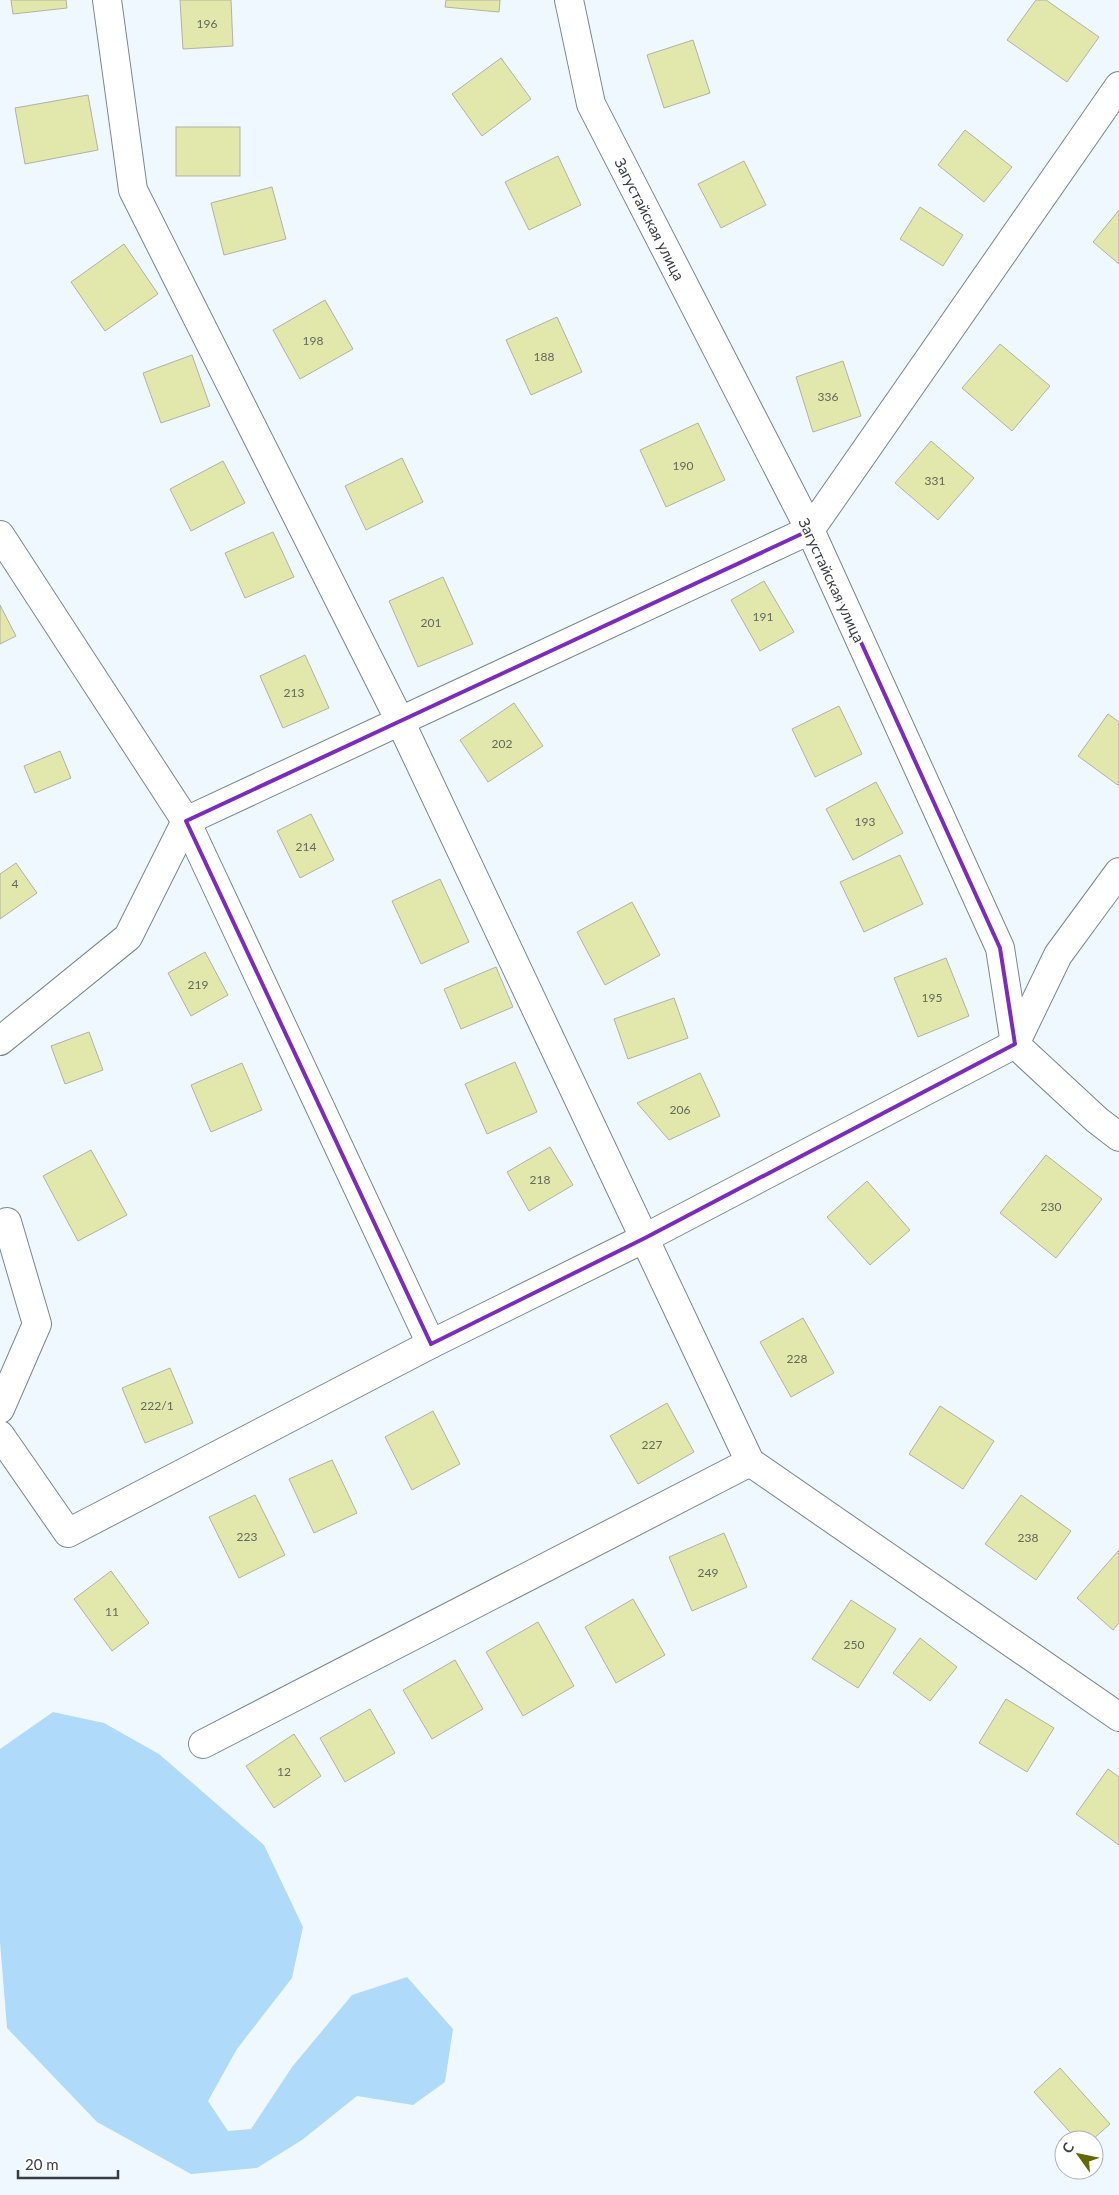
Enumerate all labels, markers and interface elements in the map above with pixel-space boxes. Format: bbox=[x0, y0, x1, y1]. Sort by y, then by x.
house number: 196 bbox=[197, 16, 217, 31]
street label: Загустайская улица bbox=[611, 155, 689, 283]
house number: 198 bbox=[303, 333, 323, 348]
house number: 188 bbox=[534, 349, 554, 364]
house number: 336 bbox=[818, 389, 838, 404]
house number: 190 bbox=[673, 458, 693, 473]
house number: 331 bbox=[925, 473, 945, 488]
street label: Загустайская улица bbox=[795, 515, 869, 645]
house number: 191 bbox=[753, 609, 773, 624]
house number: 201 bbox=[421, 615, 441, 630]
house number: 213 bbox=[284, 685, 304, 700]
house number: 202 bbox=[492, 736, 512, 751]
house number: 193 bbox=[855, 814, 875, 829]
house number: 214 bbox=[296, 839, 316, 854]
house number: 4 bbox=[12, 876, 19, 891]
house number: 219 bbox=[188, 977, 208, 992]
house number: 195 bbox=[922, 990, 942, 1005]
house number: 206 bbox=[670, 1102, 690, 1117]
house number: 218 bbox=[530, 1172, 550, 1187]
house number: 230 bbox=[1041, 1199, 1061, 1214]
house number: 228 bbox=[787, 1351, 807, 1366]
house number: 222/1 bbox=[140, 1398, 174, 1413]
house number: 227 bbox=[642, 1437, 662, 1452]
house number: 223 bbox=[237, 1529, 257, 1544]
house number: 238 bbox=[1018, 1530, 1038, 1545]
house number: 249 bbox=[698, 1565, 718, 1580]
house number: 11 bbox=[105, 1604, 119, 1619]
house number: 250 bbox=[844, 1637, 864, 1652]
house number: 12 bbox=[277, 1764, 291, 1779]
north arrow bbox=[1054, 2130, 1104, 2180]
text: С bbox=[1058, 2139, 1078, 2156]
scale bar bbox=[18, 2148, 118, 2180]
text: 20 m bbox=[25, 2155, 59, 2173]

